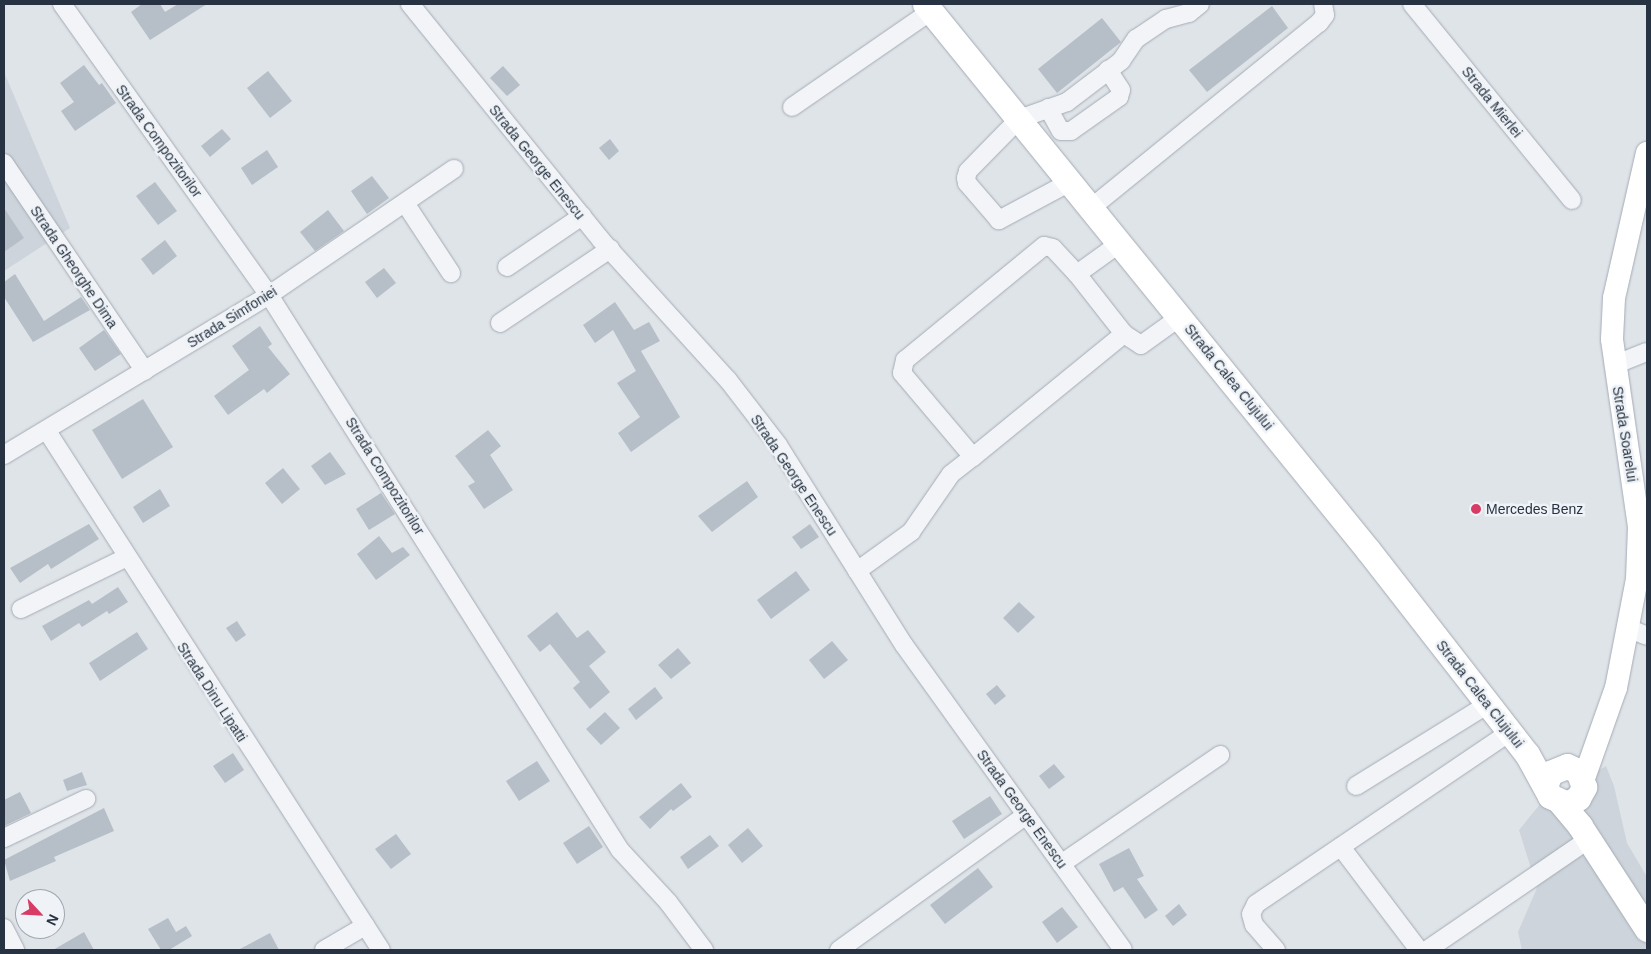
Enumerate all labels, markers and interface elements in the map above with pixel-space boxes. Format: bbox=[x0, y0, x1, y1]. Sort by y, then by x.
street label: Strada Mierlei bbox=[1458, 63, 1526, 141]
street label: Strada Compozitorilor bbox=[112, 81, 206, 201]
street label: Strada George Enescu bbox=[486, 101, 588, 223]
street label: Strada Gheorghe Dima bbox=[27, 203, 121, 331]
street label: Strada Simfoniei bbox=[184, 283, 280, 351]
street label: Strada Calea Clujului bbox=[1181, 321, 1277, 433]
street label: Strada Soarelui bbox=[1609, 385, 1641, 483]
street label: Strada George Enescu bbox=[747, 411, 841, 539]
street label: Strada Compozitorilor bbox=[342, 414, 428, 538]
place label: Mercedes Benz bbox=[1486, 501, 1583, 517]
marker: Mercedes Benz bbox=[1470, 503, 1482, 515]
street label: Strada Calea Clujului bbox=[1433, 637, 1527, 751]
street label: Strada Dinu Lipatti bbox=[174, 639, 250, 745]
street label: Strada George Enescu bbox=[973, 746, 1071, 872]
north arrow bbox=[15, 889, 65, 939]
text: N bbox=[43, 912, 62, 928]

